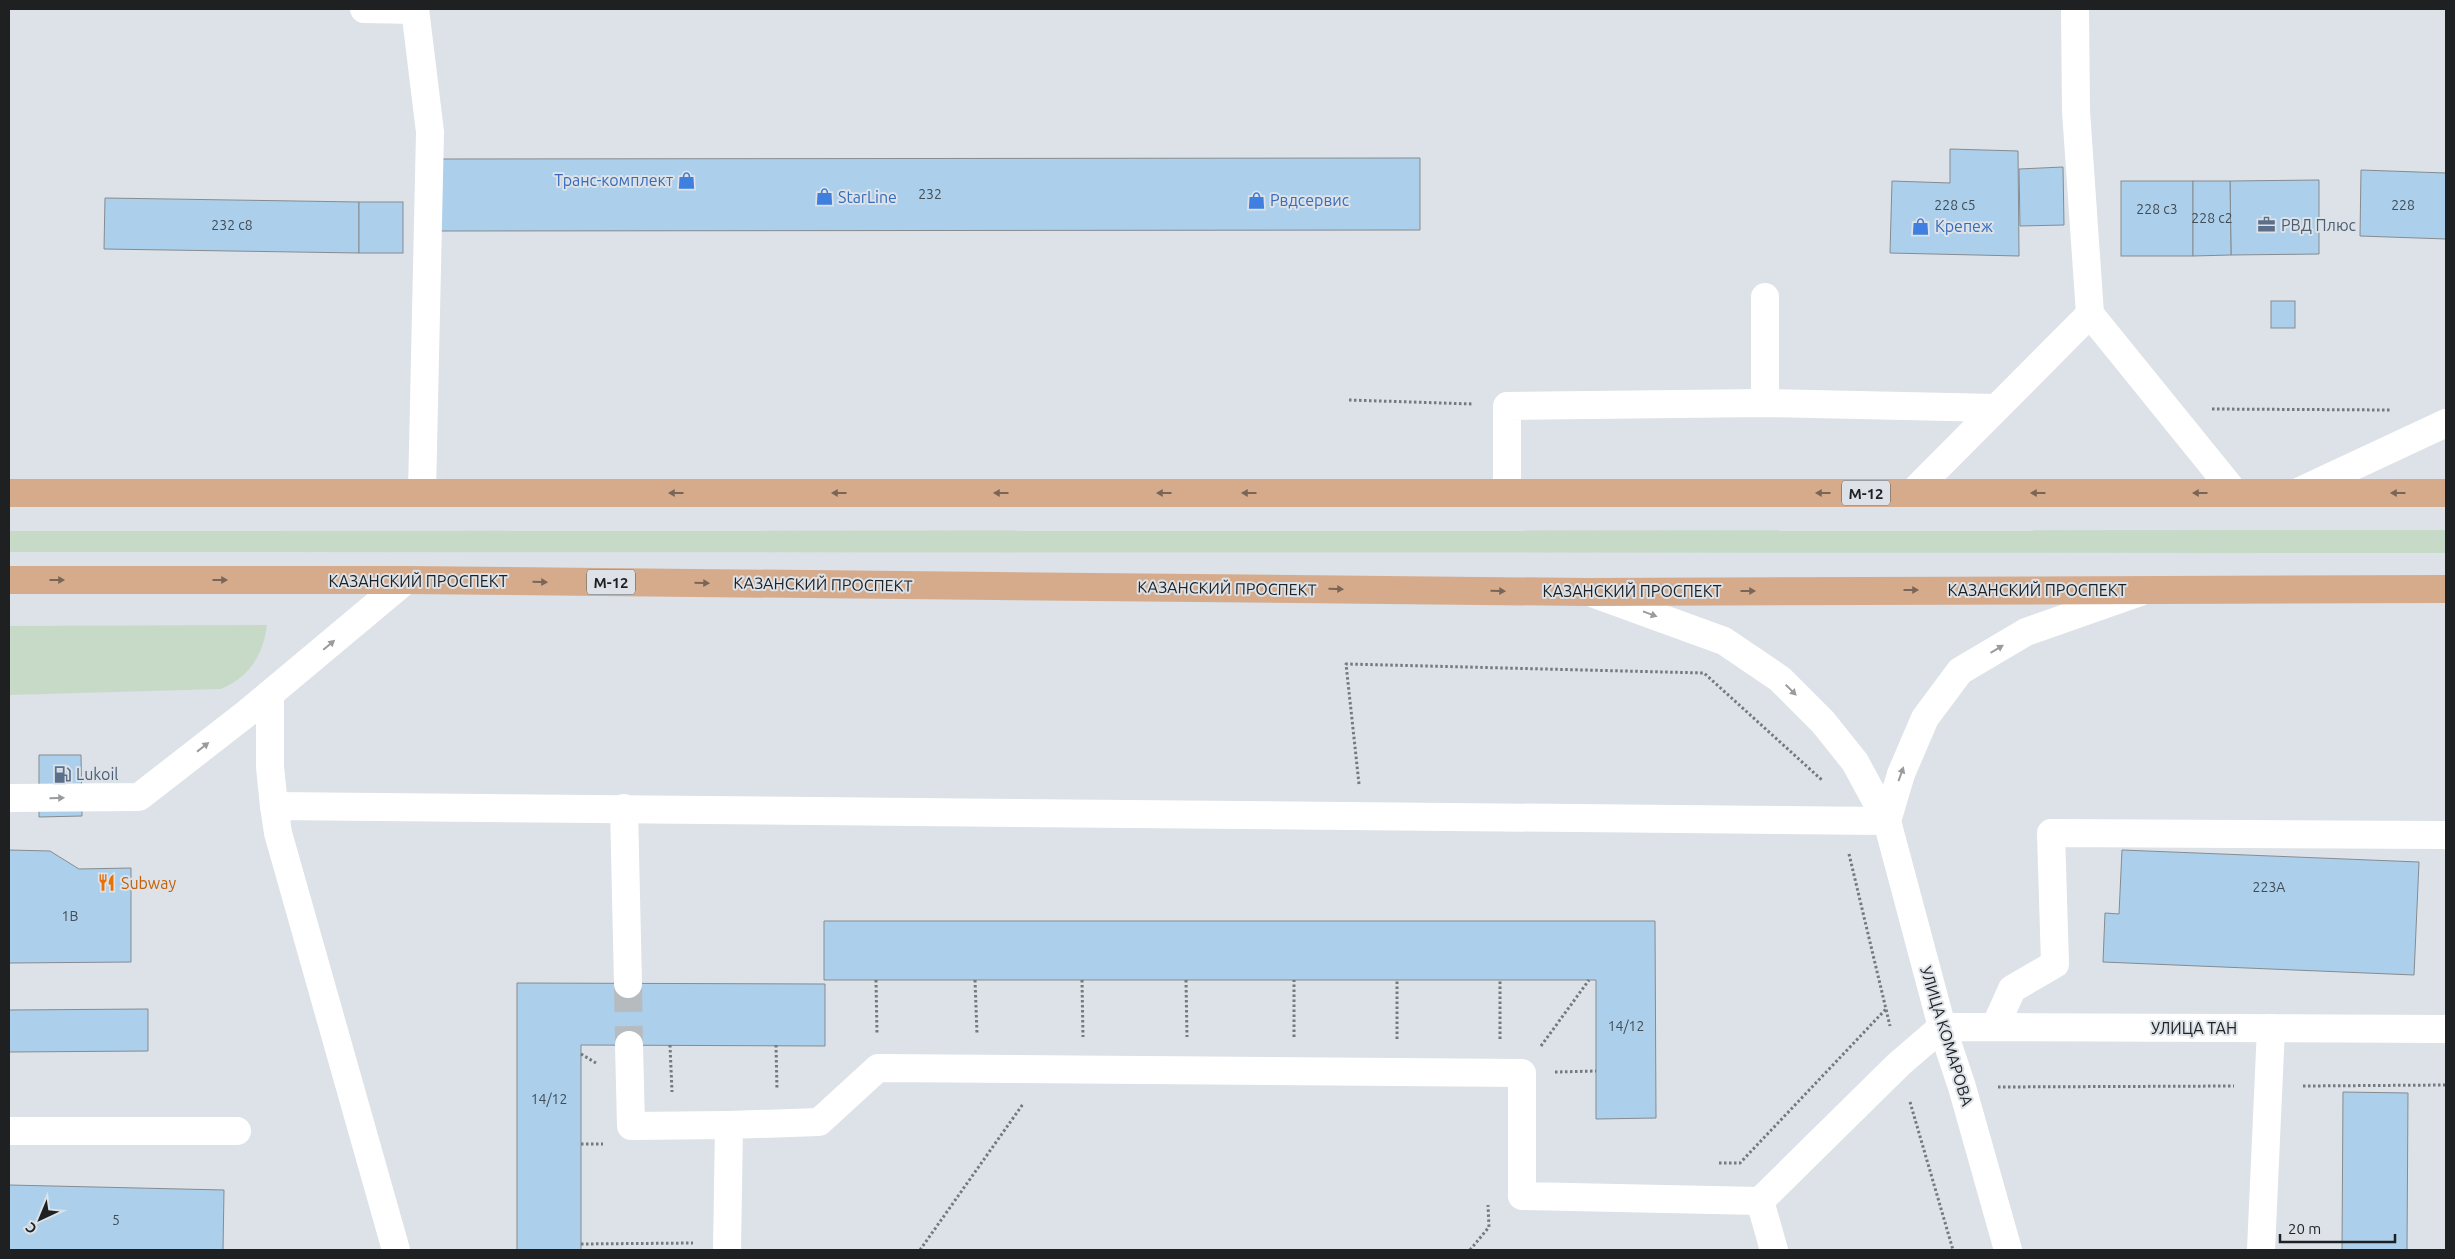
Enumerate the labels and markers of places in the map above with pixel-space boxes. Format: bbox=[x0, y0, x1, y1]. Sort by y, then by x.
shop icon: Транс-комплект bbox=[677, 170, 697, 190]
place label: Транс-комплект bbox=[554, 171, 673, 189]
shop icon: StarLine bbox=[814, 187, 834, 207]
place label: StarLine bbox=[838, 188, 897, 206]
shop icon: Рвдсервис bbox=[1246, 190, 1266, 210]
place label: Рвдсервис bbox=[1270, 191, 1350, 209]
office icon: РВД Плюс bbox=[2257, 215, 2277, 235]
shop icon: Крепеж bbox=[1911, 216, 1931, 236]
place label: РВД Плюс bbox=[2281, 216, 2357, 234]
place label: Крепеж bbox=[1935, 217, 1993, 235]
fuel station icon: Lukoil bbox=[52, 764, 72, 784]
place label: Lukoil bbox=[76, 765, 118, 783]
restaurant icon: Subway bbox=[97, 873, 117, 893]
place label: Subway bbox=[121, 874, 176, 892]

